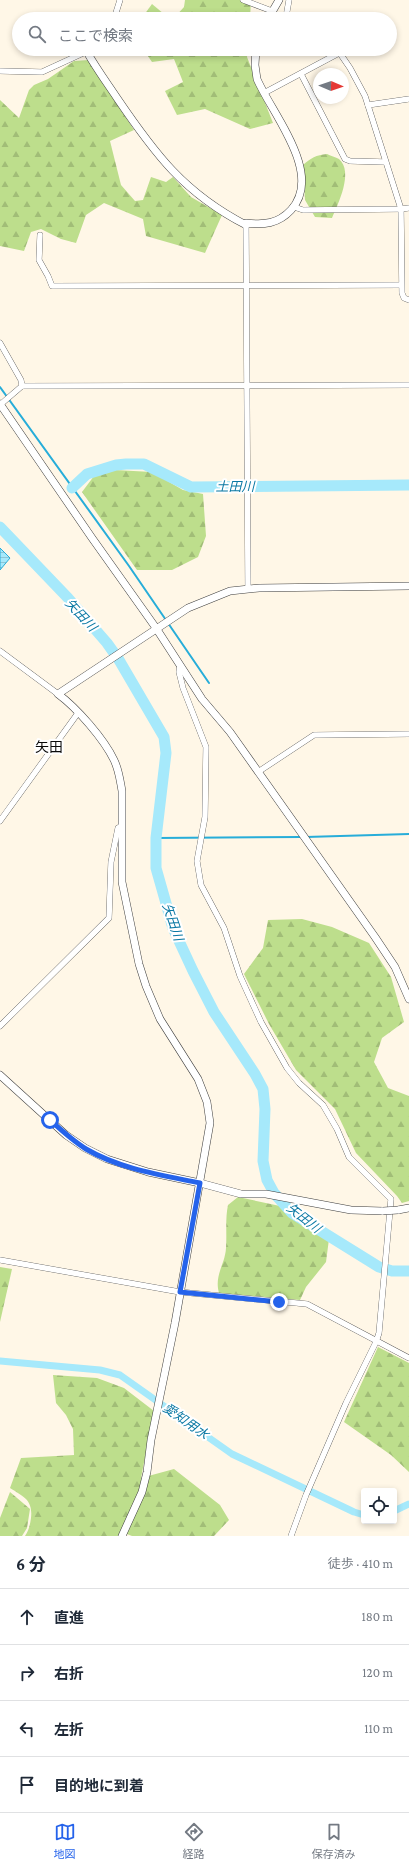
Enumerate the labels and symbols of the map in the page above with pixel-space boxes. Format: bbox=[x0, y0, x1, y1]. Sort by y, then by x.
north arrow bbox=[313, 68, 349, 104]
water label: 土田川 bbox=[215, 479, 256, 494]
water label: 矢田川 bbox=[62, 596, 101, 636]
district label: 矢田 bbox=[35, 739, 63, 755]
water label: 矢田川 bbox=[160, 901, 187, 945]
route start bbox=[41, 1111, 59, 1129]
water label: 矢田川 bbox=[284, 1200, 326, 1237]
route end bbox=[270, 1293, 288, 1311]
water label: 愛知用水 bbox=[160, 1400, 213, 1443]

